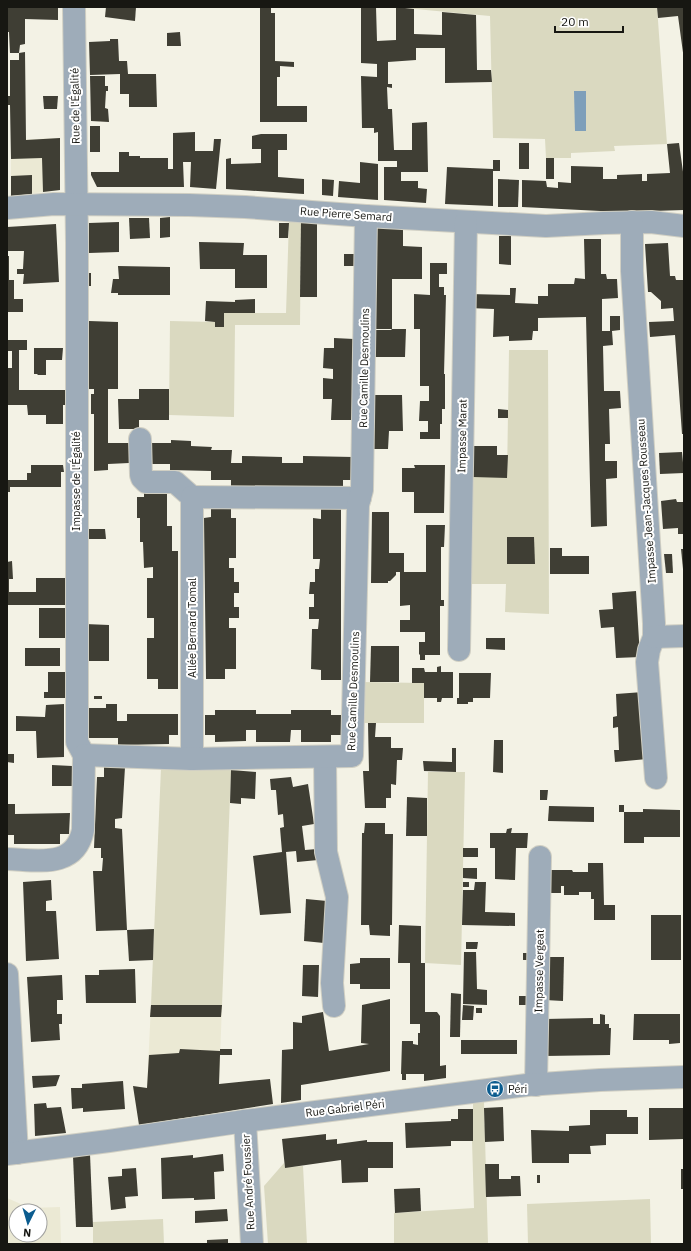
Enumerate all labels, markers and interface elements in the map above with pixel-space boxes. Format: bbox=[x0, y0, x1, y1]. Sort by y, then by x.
scale bar bbox=[555, 8, 623, 34]
text: 20 m bbox=[561, 14, 589, 29]
street label: Rue de l'Égalité bbox=[67, 68, 83, 144]
street label: Rue Pierre Semard bbox=[299, 204, 393, 224]
street label: Rue Camille Desmoulins bbox=[356, 308, 372, 428]
street label: Impasse Marat bbox=[454, 399, 470, 473]
street label: Impasse Jean-Jacques Rousseau bbox=[633, 418, 659, 584]
street label: Impasse de l'Égalité bbox=[69, 431, 83, 531]
street label: Allée Bernard Tomal bbox=[185, 578, 199, 678]
street label: Rue Camille Desmoulins bbox=[344, 631, 362, 751]
street label: Impasse Vergeat bbox=[531, 929, 547, 1013]
bus stop icon: Péri bbox=[485, 1079, 505, 1099]
place label: Péri bbox=[508, 1082, 527, 1096]
street label: Rue Gabriel Péri bbox=[305, 1096, 385, 1120]
street label: Rue André Foussier bbox=[238, 1134, 258, 1230]
north arrow bbox=[8, 1203, 48, 1243]
text: N bbox=[23, 1226, 32, 1240]

